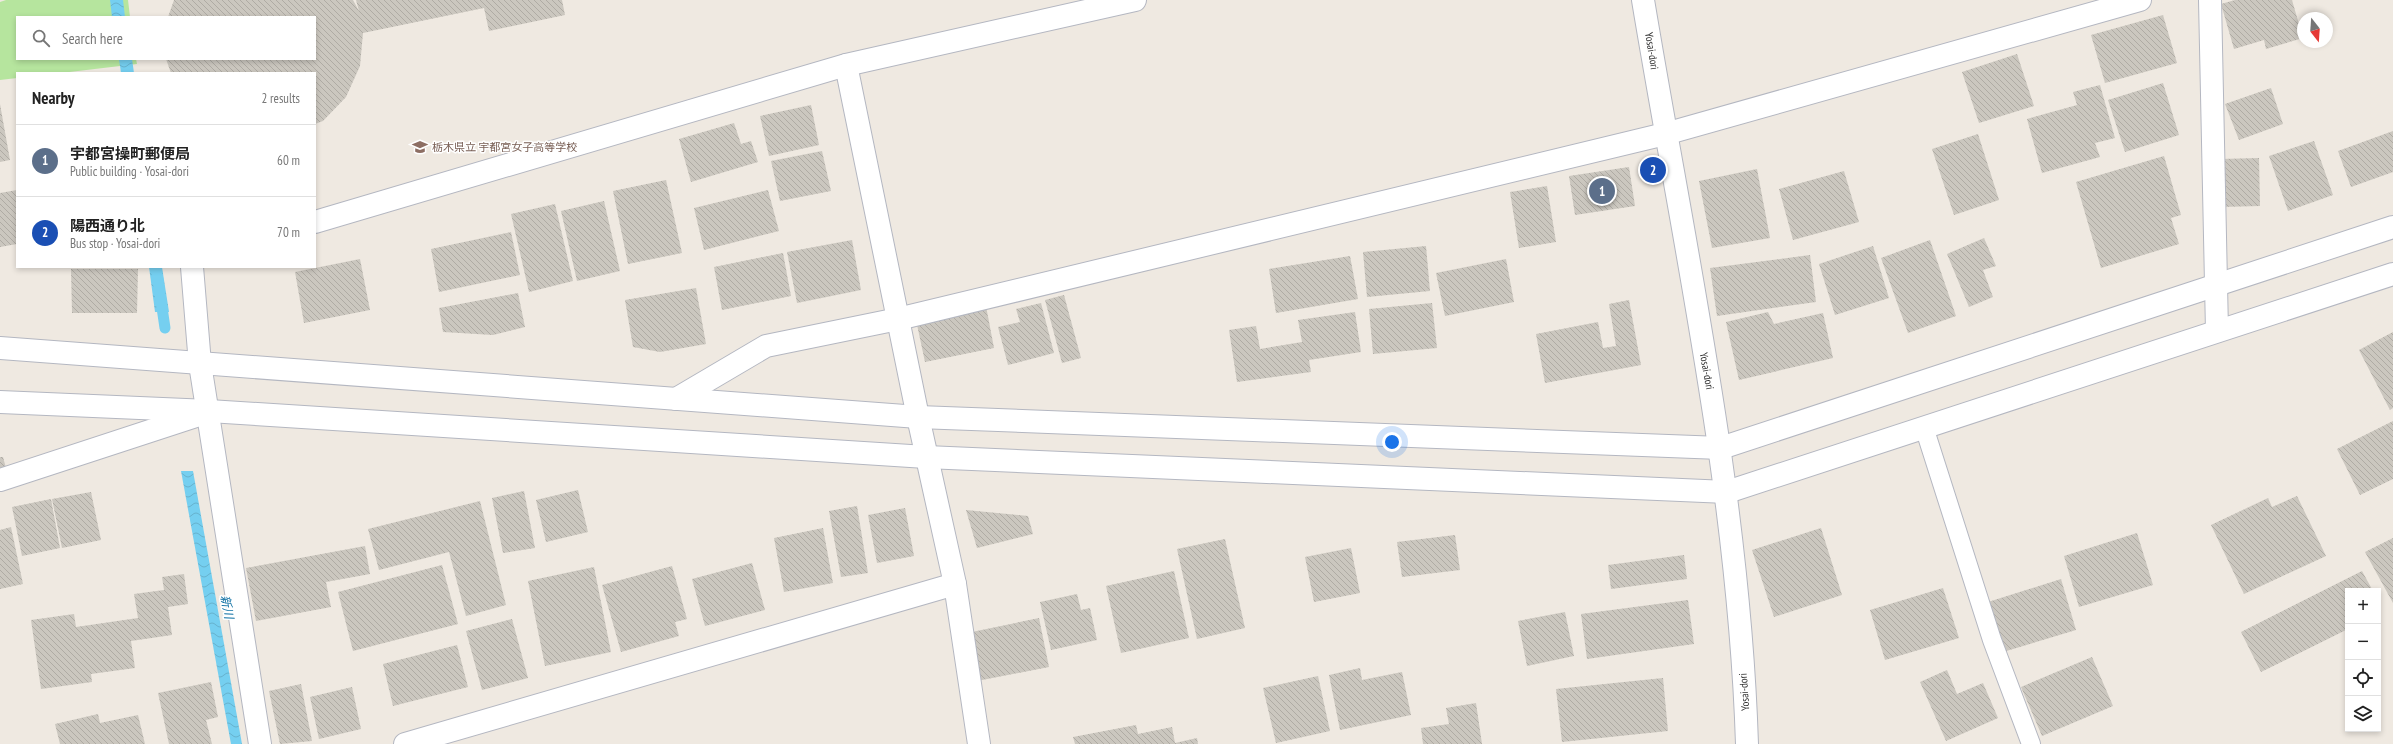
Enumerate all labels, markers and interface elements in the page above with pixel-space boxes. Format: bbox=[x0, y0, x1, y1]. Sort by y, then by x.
north arrow bbox=[2297, 12, 2333, 48]
search box bbox=[16, 16, 316, 60]
icon: search bbox=[30, 27, 52, 49]
text: Search here bbox=[62, 29, 123, 48]
street label: Yosai-dori bbox=[1642, 31, 1662, 71]
text: Nearby bbox=[32, 87, 75, 109]
text: 2 results bbox=[261, 90, 300, 107]
school or university icon: 栃木県立 宇都宮女子高等学校 bbox=[411, 138, 429, 156]
place label: 栃木県立 宇都宮女子高等学校 bbox=[432, 140, 577, 154]
text: 宇都宮操町郵便局 bbox=[70, 144, 190, 163]
text: 1 bbox=[42, 152, 48, 169]
text: 60 m bbox=[277, 152, 300, 169]
pin: 2 bbox=[1640, 155, 1666, 185]
text: Public building · Yosai-dori bbox=[70, 163, 189, 180]
pin: 1 bbox=[1589, 176, 1615, 206]
text: 陽西通り北 bbox=[70, 216, 145, 235]
text: 2 bbox=[42, 224, 48, 241]
text: 70 m bbox=[277, 224, 300, 241]
text: Bus stop · Yosai-dori bbox=[70, 235, 160, 252]
street label: Yosai-dori bbox=[1697, 351, 1717, 391]
your location bbox=[1382, 432, 1402, 452]
map controls bbox=[2345, 588, 2381, 732]
button: + bbox=[2345, 588, 2381, 624]
water label: 新川 bbox=[218, 594, 238, 622]
button: − bbox=[2345, 624, 2381, 660]
button: locate bbox=[2345, 660, 2381, 696]
street label: Yosai-dori bbox=[1736, 673, 1752, 711]
button: layers bbox=[2345, 696, 2381, 732]

